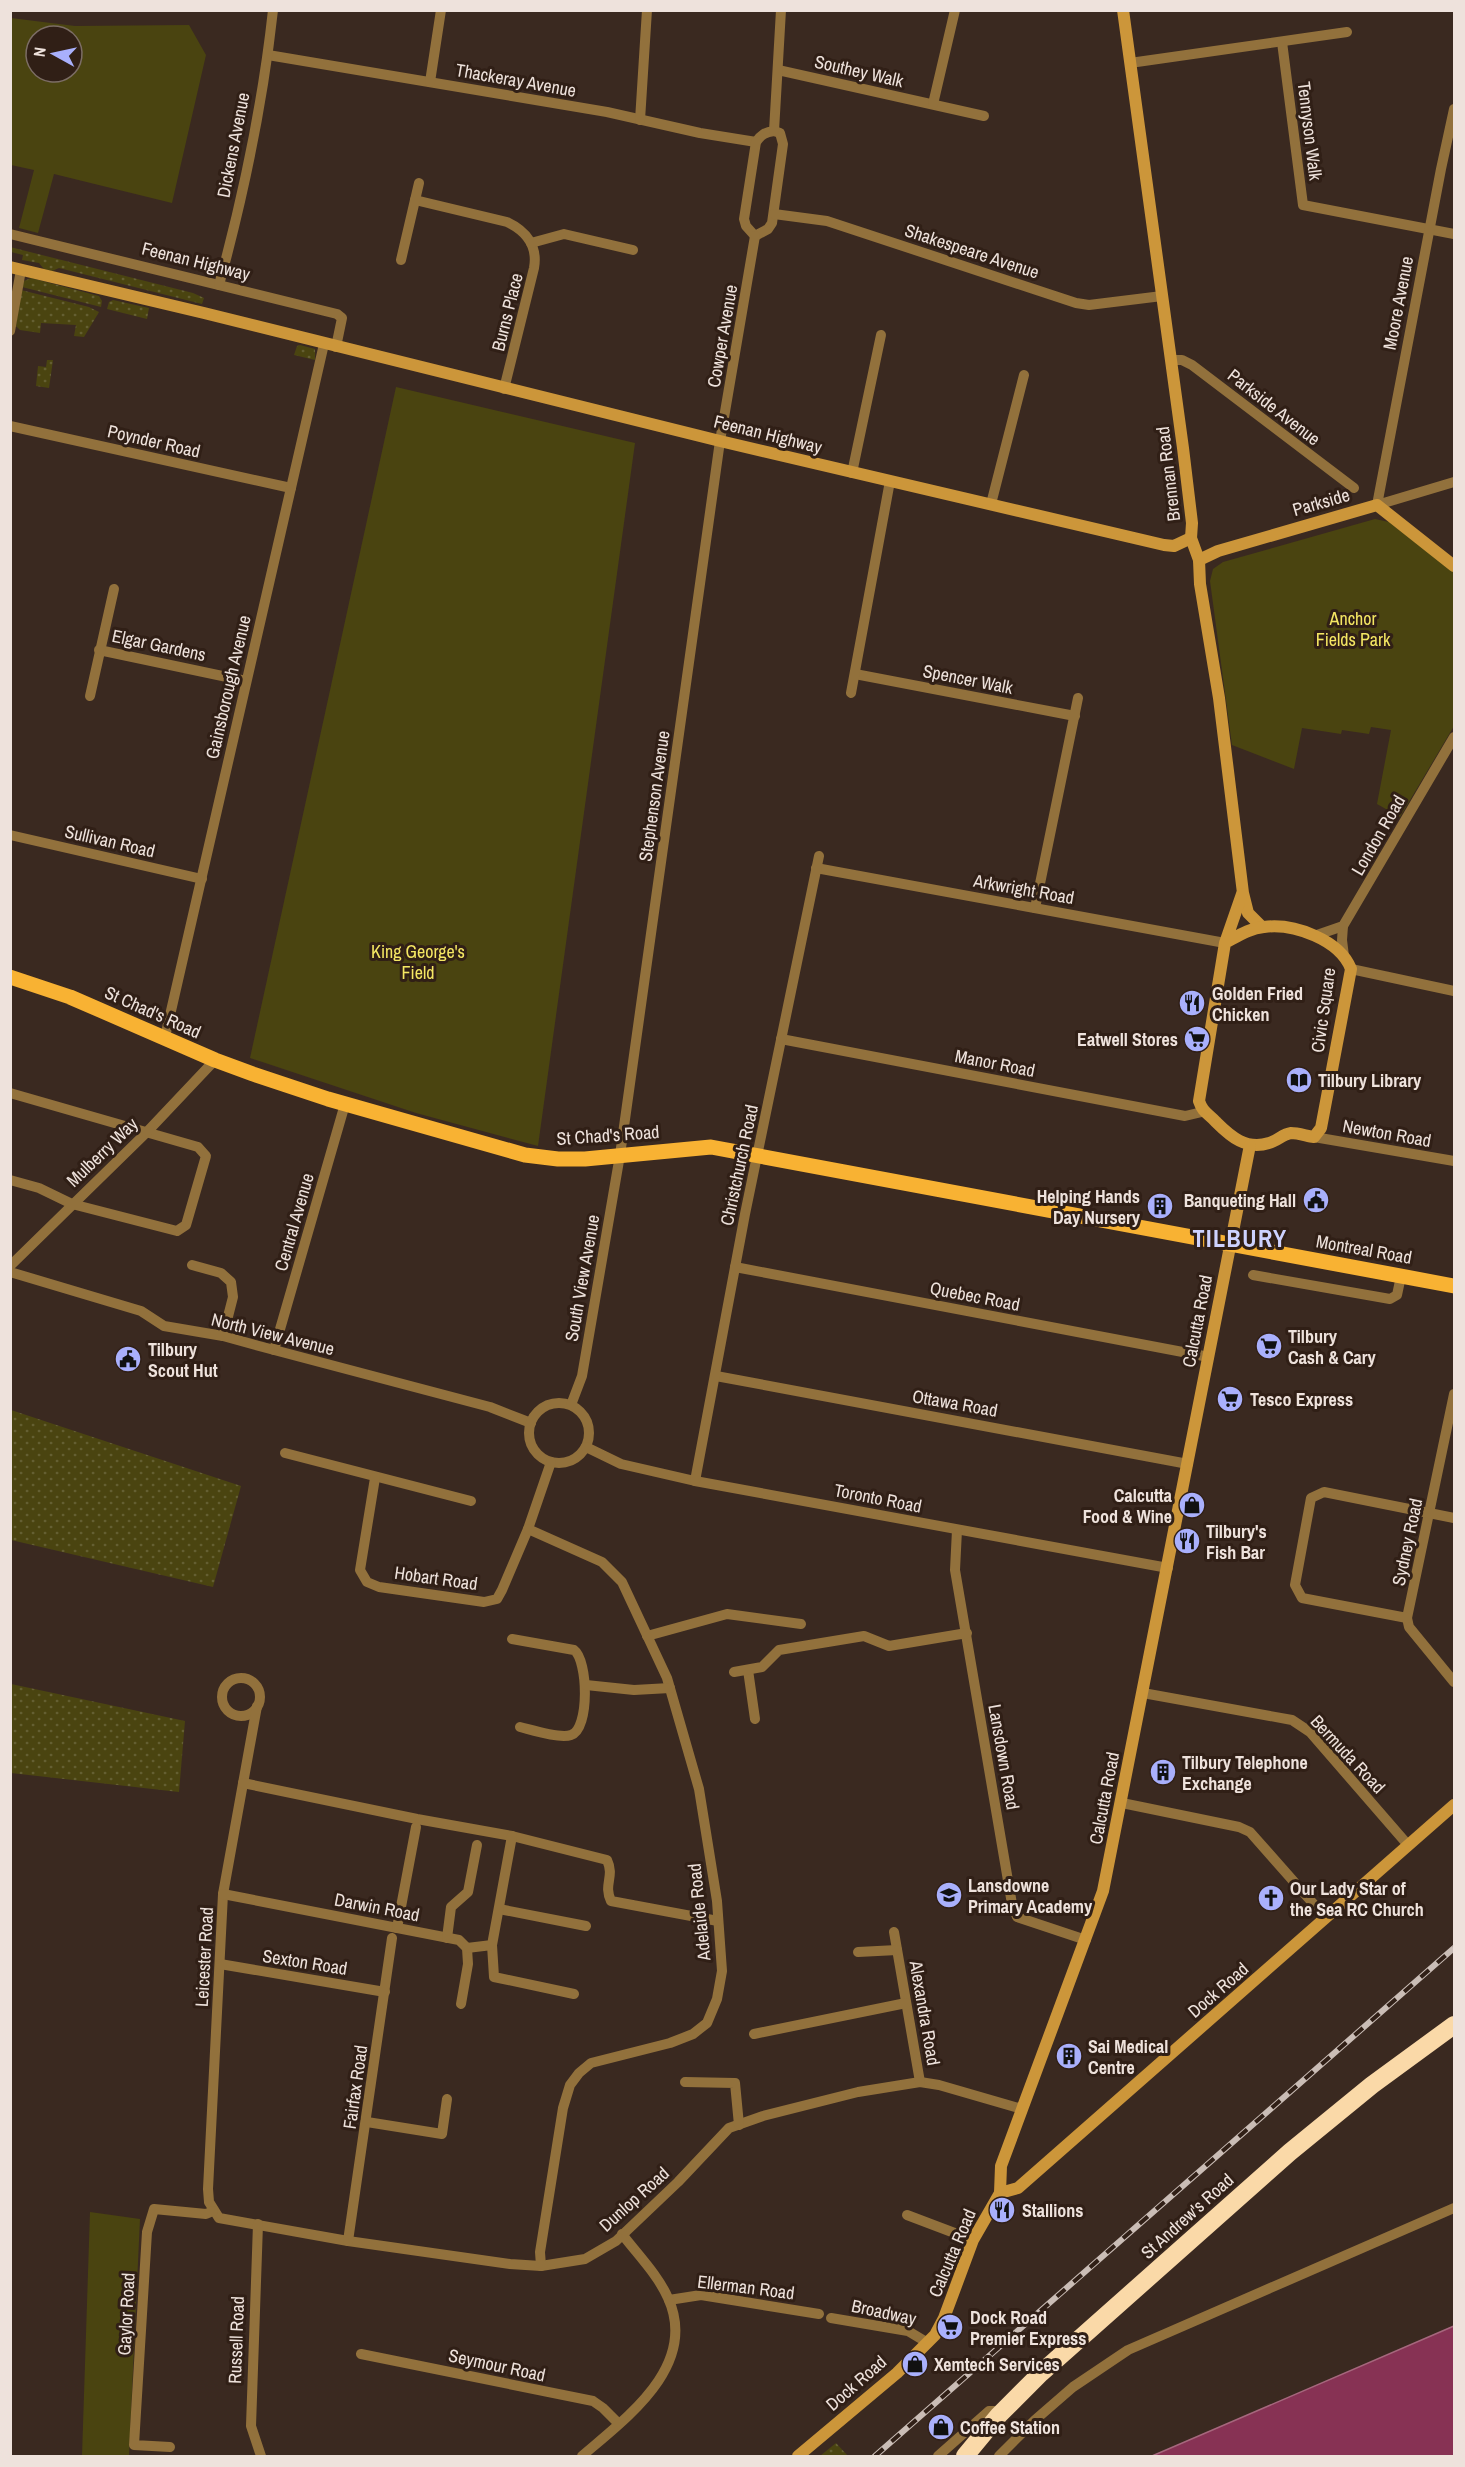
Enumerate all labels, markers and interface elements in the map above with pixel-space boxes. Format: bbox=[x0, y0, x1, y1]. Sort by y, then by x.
north arrow bbox=[24, 24, 84, 84]
text: N bbox=[28, 46, 51, 58]
street label: Southey Walk bbox=[812, 49, 907, 93]
street label: Thackeray Avenue bbox=[454, 57, 578, 103]
street label: Tennyson Walk bbox=[1292, 80, 1329, 183]
street label: Dickens Avenue bbox=[211, 90, 255, 200]
street label: Shakespeare Avenue bbox=[902, 217, 1042, 285]
street label: Feenan Highway bbox=[139, 235, 253, 287]
street label: Moore Avenue bbox=[1377, 254, 1419, 352]
street label: Burns Place bbox=[485, 270, 529, 354]
street label: Cowper Avenue bbox=[701, 283, 743, 389]
street label: Parkside Avenue bbox=[1222, 363, 1326, 451]
street label: Feenan Highway bbox=[711, 408, 825, 460]
street label: Poynder Road bbox=[105, 418, 203, 464]
street label: Brennan Road bbox=[1150, 425, 1186, 523]
street label: Parkside bbox=[1290, 482, 1352, 522]
park label: Anchor Fields Park bbox=[1316, 606, 1391, 652]
street label: Gainsborough Avenue bbox=[199, 613, 257, 761]
street label: Elgar Gardens bbox=[110, 623, 208, 667]
street label: Spencer Walk bbox=[921, 658, 1016, 700]
street label: Stephenson Avenue bbox=[632, 729, 676, 863]
street label: London Road bbox=[1345, 790, 1411, 880]
street label: Sullivan Road bbox=[62, 818, 158, 864]
street label: Arkwright Road bbox=[971, 868, 1076, 910]
park label: King George's Field bbox=[371, 939, 465, 985]
street label: Civic Square bbox=[1305, 966, 1341, 1054]
street label: St Chad's Road bbox=[101, 980, 205, 1044]
place label: Golden Fried Chicken bbox=[1212, 981, 1303, 1027]
restaurant icon: Golden Fried Chicken bbox=[1177, 988, 1207, 1018]
supermarket icon: Eatwell Stores bbox=[1182, 1024, 1212, 1054]
place label: Eatwell Stores bbox=[1077, 1027, 1178, 1052]
street label: Manor Road bbox=[953, 1043, 1037, 1083]
library icon: Tilbury Library bbox=[1284, 1065, 1314, 1095]
place label: Tilbury Library bbox=[1318, 1068, 1422, 1093]
street label: Christchurch Road bbox=[714, 1102, 764, 1228]
street label: Mulberry Way bbox=[61, 1111, 144, 1192]
street label: Newton Road bbox=[1341, 1113, 1433, 1153]
street label: St Chad's Road bbox=[556, 1119, 660, 1151]
street label: Central Avenue bbox=[268, 1170, 320, 1274]
place label: Helping Hands Day Nursery bbox=[1037, 1184, 1141, 1230]
public building icon: Banqueting Hall bbox=[1301, 1185, 1331, 1215]
place label: Banqueting Hall bbox=[1184, 1188, 1296, 1213]
building icon: Helping Hands Day Nursery bbox=[1145, 1191, 1175, 1221]
street label: South View Avenue bbox=[559, 1213, 605, 1343]
district label: TILBURY bbox=[1192, 1222, 1288, 1254]
street label: Montreal Road bbox=[1314, 1228, 1414, 1270]
street label: Calcutta Road bbox=[1176, 1273, 1218, 1369]
street label: Quebec Road bbox=[928, 1275, 1022, 1317]
street label: North View Avenue bbox=[209, 1307, 337, 1361]
place label: Tilbury Cash & Cary bbox=[1288, 1324, 1377, 1370]
supermarket icon: Tilbury Cash & Cary bbox=[1254, 1331, 1284, 1361]
place label: Tilbury Scout Hut bbox=[148, 1337, 218, 1383]
public building icon: Tilbury Scout Hut bbox=[113, 1344, 143, 1374]
street label: Ottawa Road bbox=[910, 1383, 1000, 1423]
supermarket icon: Tesco Express bbox=[1215, 1384, 1245, 1414]
place label: Tesco Express bbox=[1250, 1387, 1353, 1412]
street label: Toronto Road bbox=[832, 1477, 924, 1519]
place label: Calcutta Food & Wine bbox=[1083, 1483, 1173, 1529]
shop icon: Calcutta Food & Wine bbox=[1177, 1490, 1207, 1520]
street label: Sydney Road bbox=[1386, 1496, 1428, 1588]
place label: Tilbury's Fish Bar bbox=[1206, 1519, 1267, 1565]
restaurant icon: Tilbury's Fish Bar bbox=[1172, 1526, 1202, 1556]
street label: Hobart Road bbox=[393, 1560, 479, 1596]
street label: Lansdown Road bbox=[982, 1702, 1026, 1812]
street label: Bermuda Road bbox=[1305, 1709, 1391, 1799]
street label: Calcutta Road bbox=[1083, 1750, 1125, 1846]
place label: Tilbury Telephone Exchange bbox=[1182, 1750, 1308, 1796]
building icon: Tilbury Telephone Exchange bbox=[1148, 1757, 1178, 1787]
street label: Adelaide Road bbox=[681, 1862, 717, 1963]
place label: Lansdowne Primary Academy bbox=[968, 1873, 1093, 1919]
place label: Our Lady Star of the Sea RC Church bbox=[1290, 1876, 1424, 1922]
school or university icon: Lansdowne Primary Academy bbox=[934, 1880, 964, 1910]
church icon: Our Lady Star of the Sea RC Church bbox=[1256, 1883, 1286, 1913]
street label: Darwin Road bbox=[332, 1887, 422, 1927]
street label: Leicester Road bbox=[189, 1906, 219, 2008]
street label: Sexton Road bbox=[261, 1943, 349, 1981]
street label: Dock Road bbox=[1182, 1957, 1254, 2023]
street label: Alexandra Road bbox=[903, 1958, 946, 2067]
place label: Sai Medical Centre bbox=[1088, 2034, 1168, 2080]
building icon: Sai Medical Centre bbox=[1054, 2041, 1084, 2071]
street label: Fairfax Road bbox=[337, 2043, 373, 2131]
street label: Dunlop Road bbox=[594, 2161, 674, 2237]
street label: St Andrew's Road bbox=[1135, 2168, 1239, 2264]
restaurant icon: Stallions bbox=[987, 2195, 1017, 2225]
place label: Stallions bbox=[1022, 2198, 1084, 2223]
street label: Calcutta Road bbox=[922, 2205, 982, 2301]
street label: Ellerman Road bbox=[696, 2269, 796, 2305]
street label: Gaylor Road bbox=[111, 2272, 141, 2356]
street label: Broadway bbox=[849, 2293, 919, 2331]
street label: Russell Road bbox=[222, 2296, 250, 2384]
place label: Dock Road Premier Express bbox=[970, 2305, 1087, 2351]
supermarket icon: Dock Road Premier Express bbox=[935, 2312, 965, 2342]
street label: Seymour Road bbox=[446, 2343, 548, 2387]
shop icon: Xemtech Services bbox=[900, 2349, 930, 2379]
street label: Dock Road bbox=[820, 2350, 892, 2416]
place label: Xemtech Services bbox=[934, 2352, 1060, 2377]
shop icon: Coffee Station bbox=[926, 2412, 956, 2442]
place label: Coffee Station bbox=[960, 2415, 1060, 2440]

